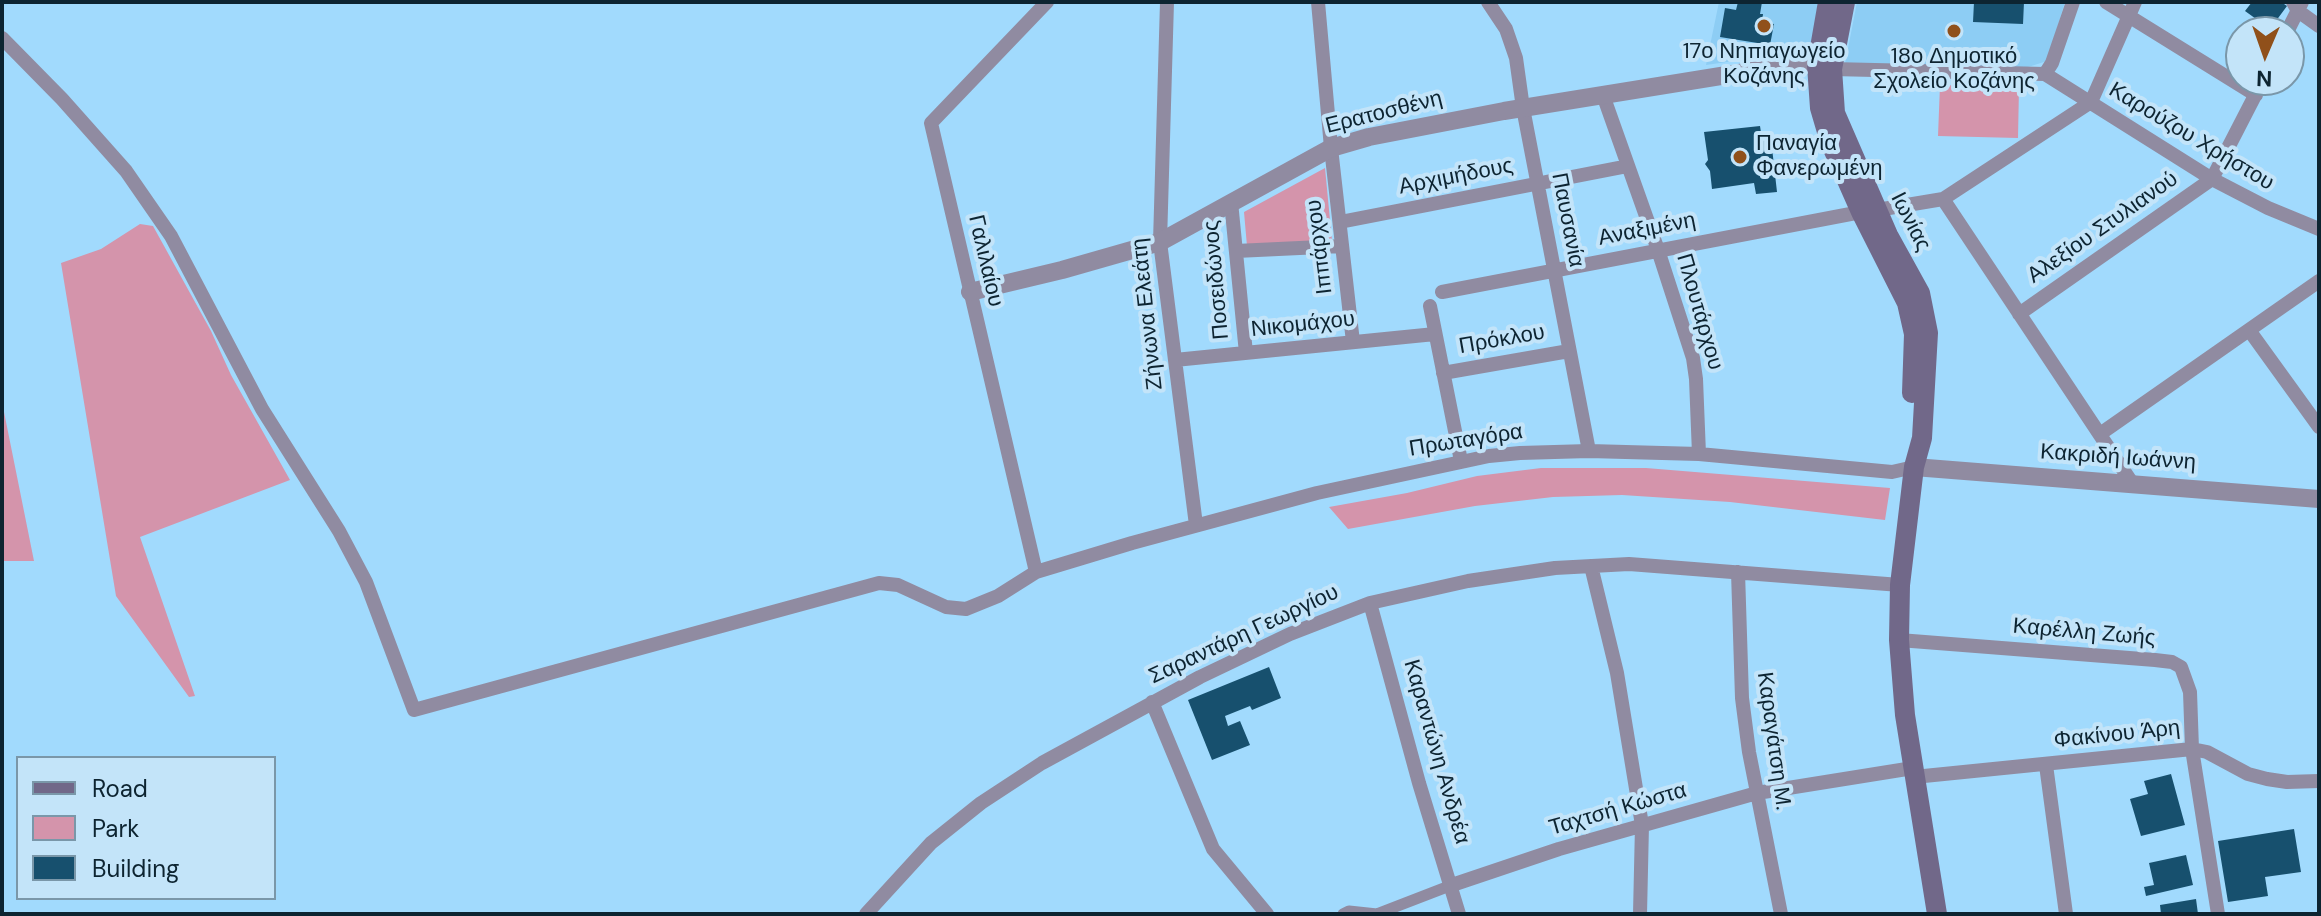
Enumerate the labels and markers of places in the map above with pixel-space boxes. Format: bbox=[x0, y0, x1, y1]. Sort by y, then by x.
marker: 17ο Νηπιαγωγείο Κοζάνης bbox=[1755, 17, 1773, 35]
marker: 18ο Δημοτικό Σχολείο Κοζάνης bbox=[1945, 22, 1963, 40]
place label: 17ο Νηπιαγωγείο Κοζάνης bbox=[1683, 39, 1845, 90]
place label: 18ο Δημοτικό Σχολείο Κοζάνης bbox=[1873, 44, 2035, 96]
place label: Παναγία Φανερωμένη bbox=[1756, 131, 1882, 182]
marker: Παναγία Φανερωμένη bbox=[1731, 148, 1749, 166]

